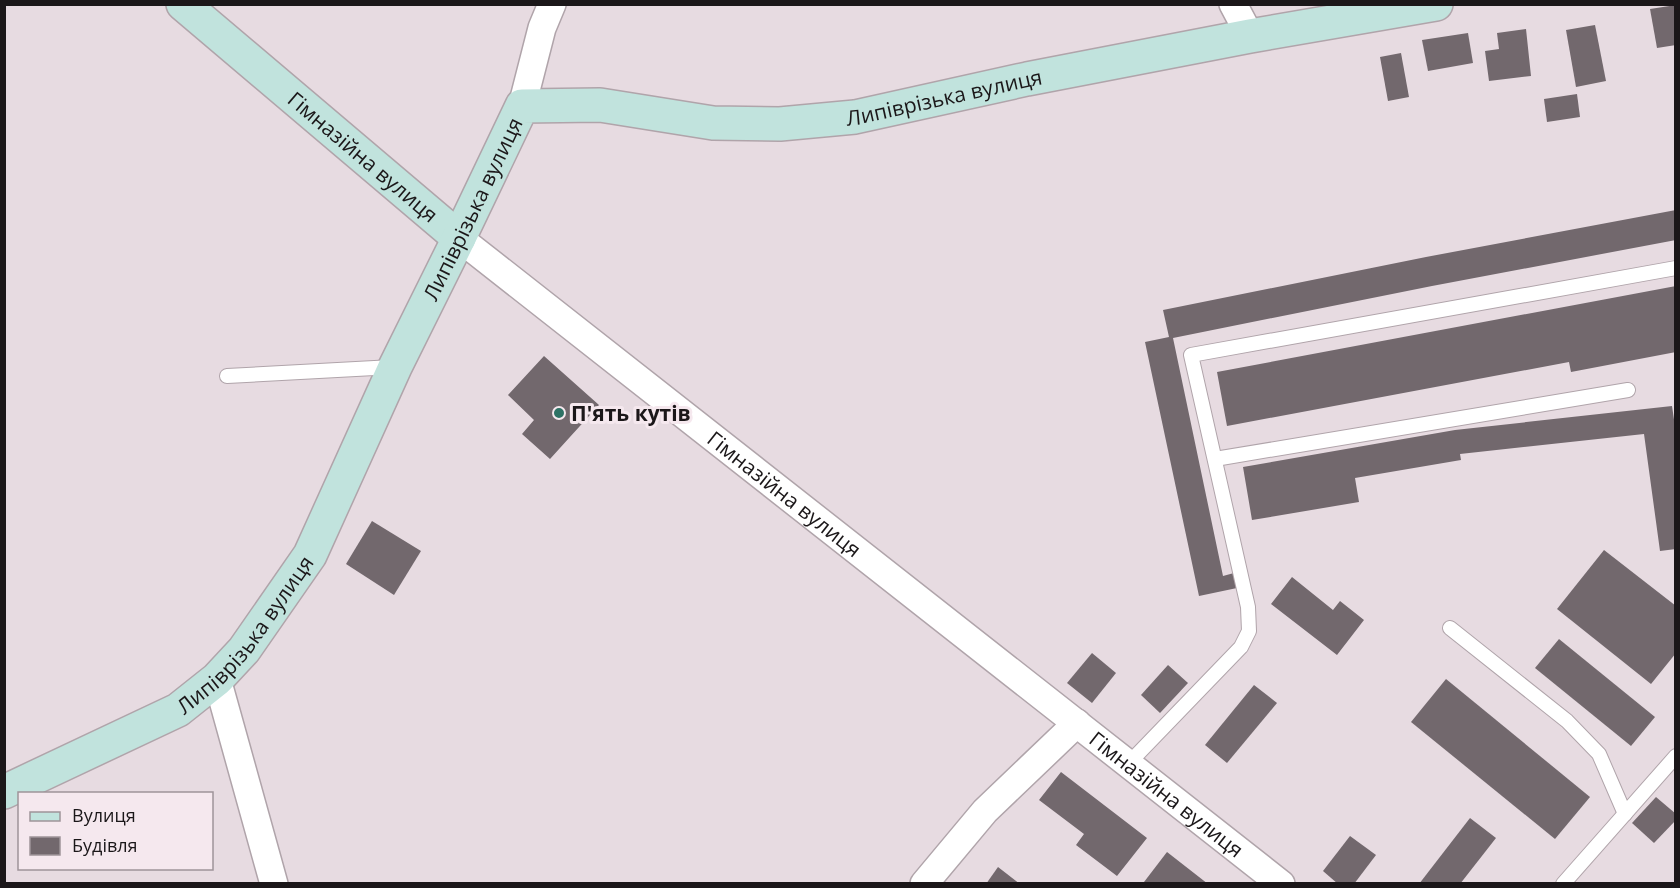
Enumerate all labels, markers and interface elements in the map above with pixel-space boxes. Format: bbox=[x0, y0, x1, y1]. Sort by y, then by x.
street label: Липіврізька вулиця bbox=[845, 62, 1044, 132]
street label: Гімназійна вулиця bbox=[282, 85, 444, 228]
street label: Липіврізька вулиця bbox=[416, 113, 529, 305]
place label: П'ять кутів bbox=[571, 399, 691, 427]
marker: П'ять кутів bbox=[552, 406, 566, 420]
street label: Гімназійна вулиця bbox=[702, 425, 867, 563]
street label: Липіврізька вулиця bbox=[171, 550, 320, 720]
street label: Гімназійна вулиця bbox=[1084, 725, 1249, 863]
legend bbox=[18, 792, 213, 870]
text: Вулиця bbox=[72, 803, 136, 827]
text: Будівля bbox=[72, 833, 138, 857]

